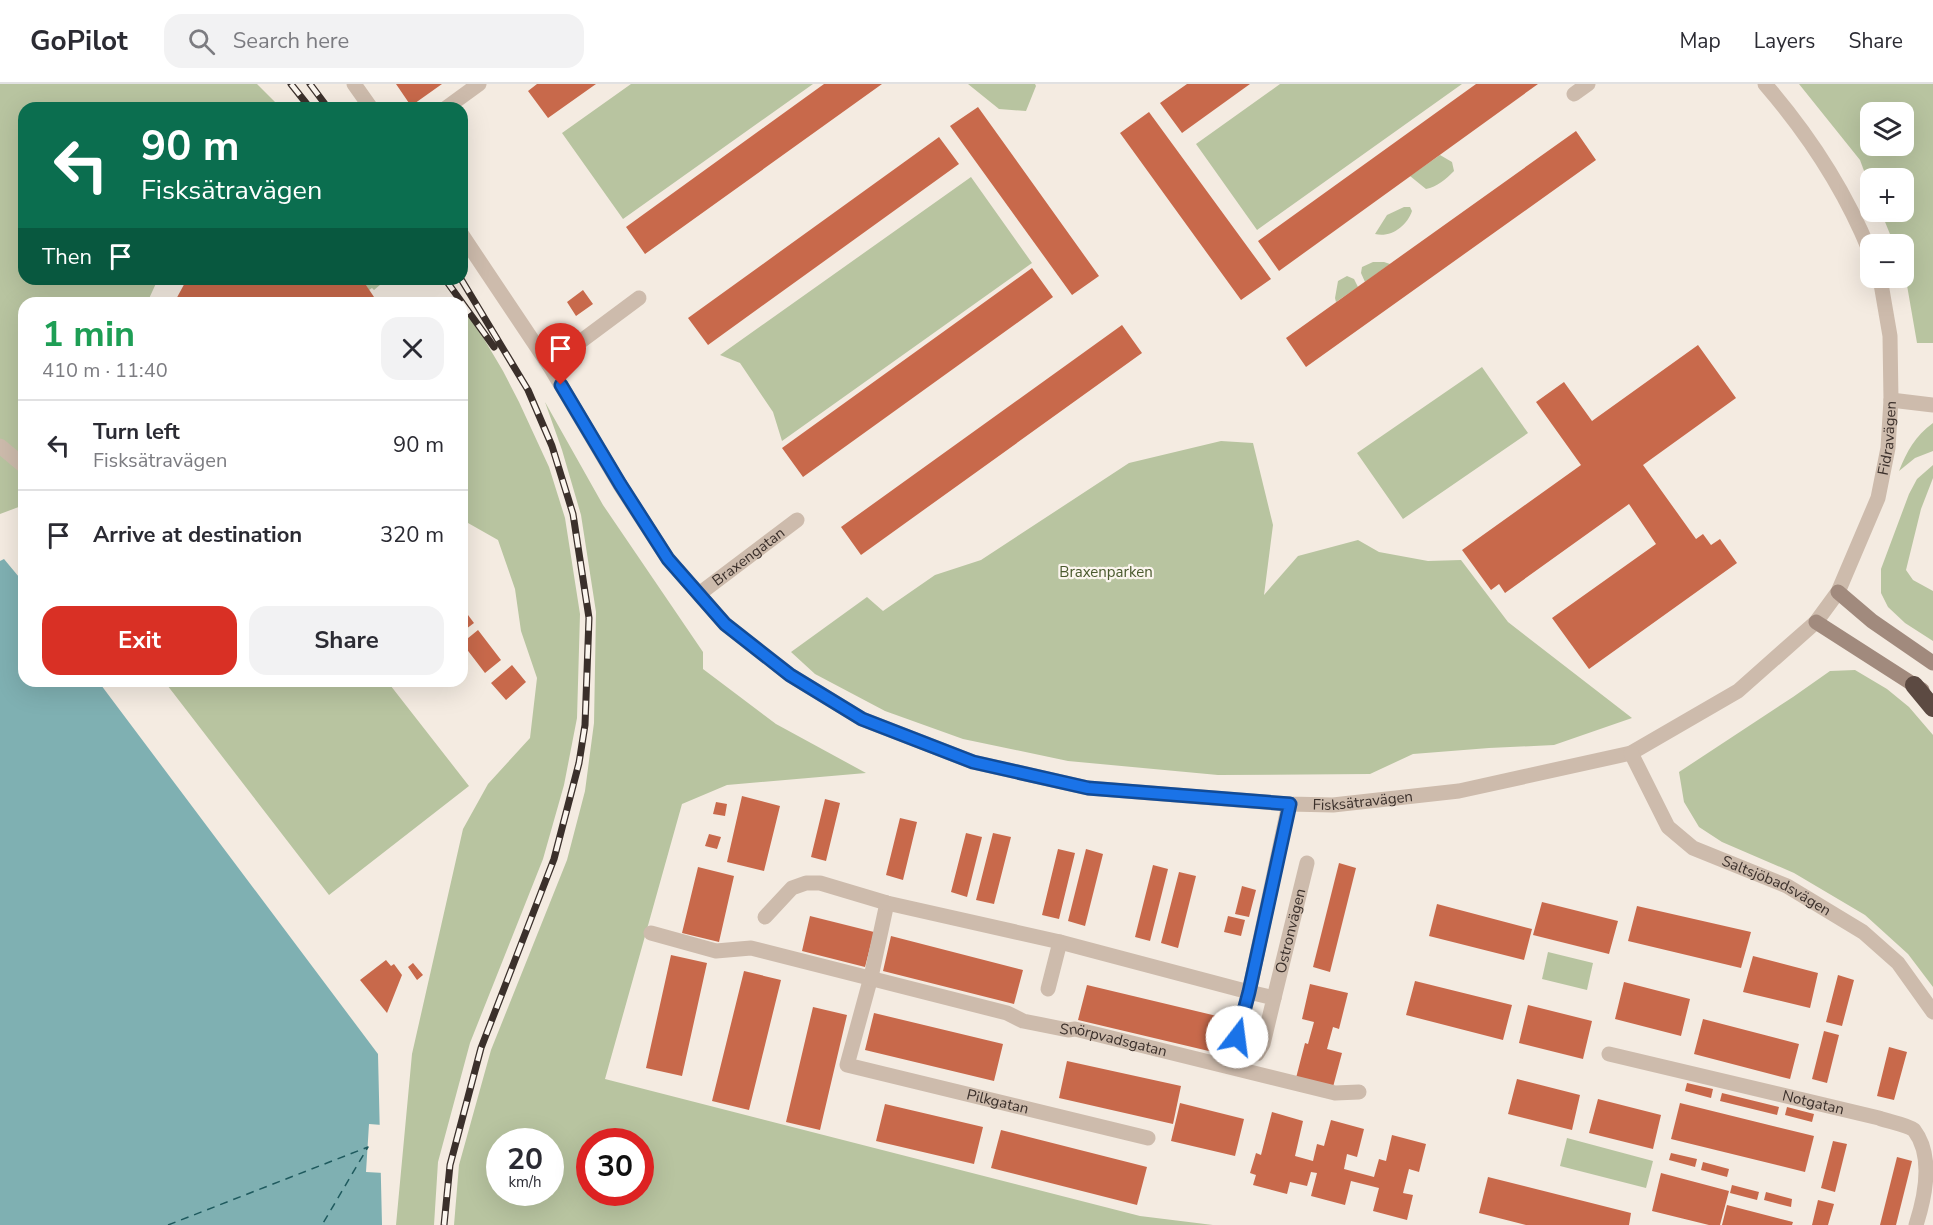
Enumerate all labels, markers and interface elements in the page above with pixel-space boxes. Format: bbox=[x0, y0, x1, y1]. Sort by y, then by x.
search box bbox=[164, 14, 584, 68]
text: GoPilot bbox=[30, 22, 128, 60]
icon: search bbox=[185, 25, 218, 58]
text: Search here bbox=[233, 26, 349, 56]
text: Map bbox=[1679, 27, 1721, 55]
text: Layers bbox=[1754, 27, 1815, 55]
text: Share bbox=[1848, 27, 1903, 55]
map controls bbox=[1860, 102, 1914, 288]
button: layers bbox=[1860, 102, 1914, 156]
text: 90 m bbox=[141, 118, 240, 175]
icon: left bbox=[42, 126, 120, 204]
button: + bbox=[1860, 168, 1914, 222]
text: Fisksätravägen bbox=[141, 172, 322, 209]
button: − bbox=[1860, 234, 1914, 288]
icon: arrive bbox=[104, 240, 137, 273]
text: Then bbox=[42, 242, 92, 272]
text: 1 min bbox=[42, 310, 135, 359]
button: close bbox=[381, 317, 444, 380]
pin bbox=[535, 323, 586, 385]
icon: arrive bbox=[544, 332, 577, 365]
text: 410 m · 11:40 bbox=[42, 357, 168, 384]
street label: Fidravägen bbox=[1873, 400, 1901, 477]
text: Turn left bbox=[93, 417, 180, 447]
icon: left bbox=[42, 429, 75, 462]
text: 90 m bbox=[393, 430, 444, 460]
text: Fisksätravägen bbox=[93, 447, 227, 474]
icon: arrive bbox=[42, 519, 75, 552]
text: Arrive at destination bbox=[93, 520, 302, 550]
text: 320 m bbox=[380, 520, 444, 550]
street label: Braxengatan bbox=[708, 523, 789, 591]
park label: Braxenparken bbox=[1059, 562, 1153, 582]
button: Exit bbox=[42, 606, 237, 675]
button: Share bbox=[249, 606, 444, 675]
street label: Fisksätravägen bbox=[1312, 786, 1414, 815]
street label: Saltsjöbadsvägen bbox=[1719, 851, 1835, 920]
street label: Ostronvägen bbox=[1270, 886, 1310, 976]
position arrow bbox=[1205, 1005, 1269, 1069]
street label: Snörpvadsgatan bbox=[1058, 1019, 1169, 1061]
street label: Pilkgatan bbox=[965, 1084, 1031, 1119]
street label: Notgatan bbox=[1780, 1085, 1846, 1119]
speed limit sign: 30 bbox=[576, 1128, 654, 1206]
text: 20 bbox=[507, 1139, 543, 1180]
text: km/h bbox=[508, 1172, 542, 1192]

